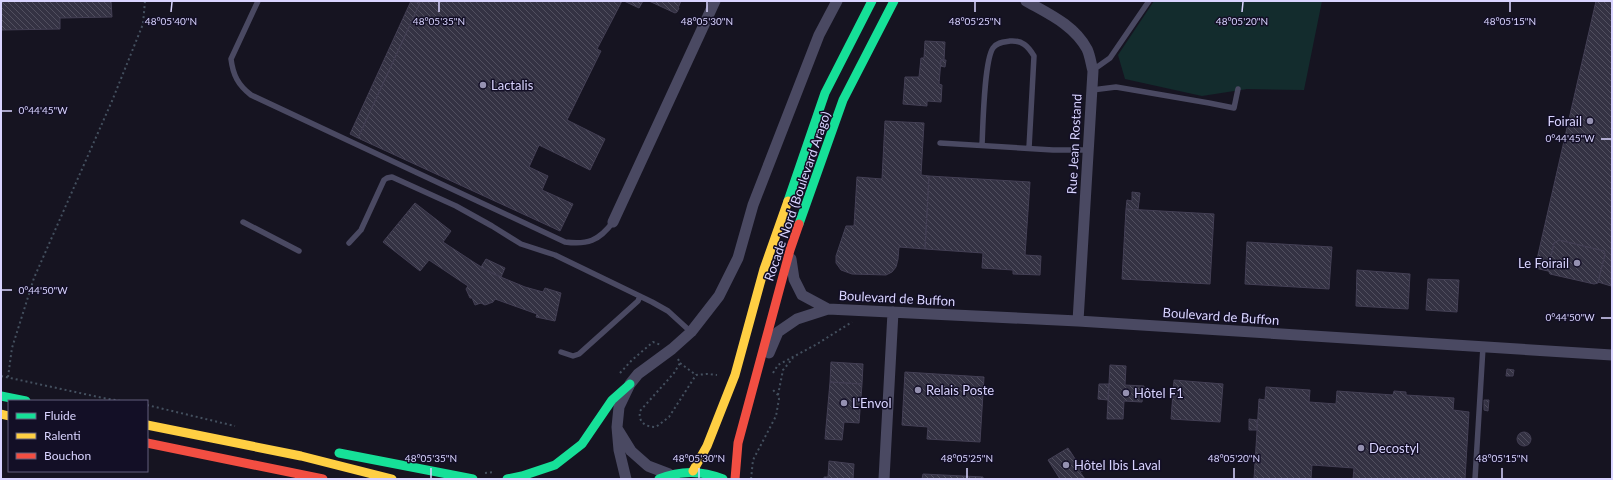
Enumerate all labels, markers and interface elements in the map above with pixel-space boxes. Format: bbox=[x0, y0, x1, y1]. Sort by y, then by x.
text: 48°05'40"N bbox=[145, 15, 197, 27]
text: 48°05'35"N bbox=[413, 15, 465, 27]
text: 48°05'30"N bbox=[681, 15, 733, 27]
text: 48°05'25"N bbox=[949, 15, 1001, 27]
text: 48°05'20"N bbox=[1216, 15, 1268, 27]
text: 48°05'15"N bbox=[1484, 15, 1536, 27]
place label: Lactalis bbox=[491, 77, 534, 93]
marker: Lactalis bbox=[478, 80, 488, 90]
street label: Rue Jean Rostand bbox=[1063, 93, 1085, 195]
text: 0°44'45"W bbox=[18, 104, 68, 116]
street label: Rocade Nord (Boulevard Arago) bbox=[760, 109, 834, 283]
place label: Foirail bbox=[1547, 113, 1582, 129]
marker: Foirail bbox=[1585, 116, 1595, 126]
text: 0°44'45"W bbox=[1545, 132, 1595, 144]
place label: Le Foirail bbox=[1518, 255, 1569, 271]
marker: Le Foirail bbox=[1572, 258, 1582, 268]
text: 0°44'50"W bbox=[18, 284, 68, 296]
street label: Boulevard de Buffon bbox=[838, 287, 956, 309]
street label: Boulevard de Buffon bbox=[1162, 304, 1280, 328]
text: 0°44'50"W bbox=[1545, 311, 1595, 323]
place label: Relais Poste bbox=[926, 382, 994, 398]
marker: Relais Poste bbox=[913, 385, 923, 395]
place label: Hôtel F1 bbox=[1134, 385, 1184, 401]
marker: Hôtel F1 bbox=[1121, 388, 1131, 398]
place label: L'Envol bbox=[852, 395, 891, 411]
marker: L'Envol bbox=[839, 398, 849, 408]
legend bbox=[8, 400, 148, 472]
text: Fluide bbox=[44, 408, 76, 423]
text: Ralenti bbox=[44, 428, 81, 443]
place label: Decostyl bbox=[1369, 440, 1419, 456]
marker: Decostyl bbox=[1356, 443, 1366, 453]
text: Bouchon bbox=[44, 448, 91, 463]
text: 48°05'35"N bbox=[405, 452, 457, 464]
text: 48°05'30"N bbox=[673, 452, 725, 464]
text: 48°05'25"N bbox=[941, 452, 993, 464]
text: 48°05'20"N bbox=[1208, 452, 1260, 464]
text: 48°05'15"N bbox=[1476, 452, 1528, 464]
place label: Hôtel Ibis Laval bbox=[1074, 457, 1161, 473]
marker: Hôtel Ibis Laval bbox=[1061, 460, 1071, 470]

